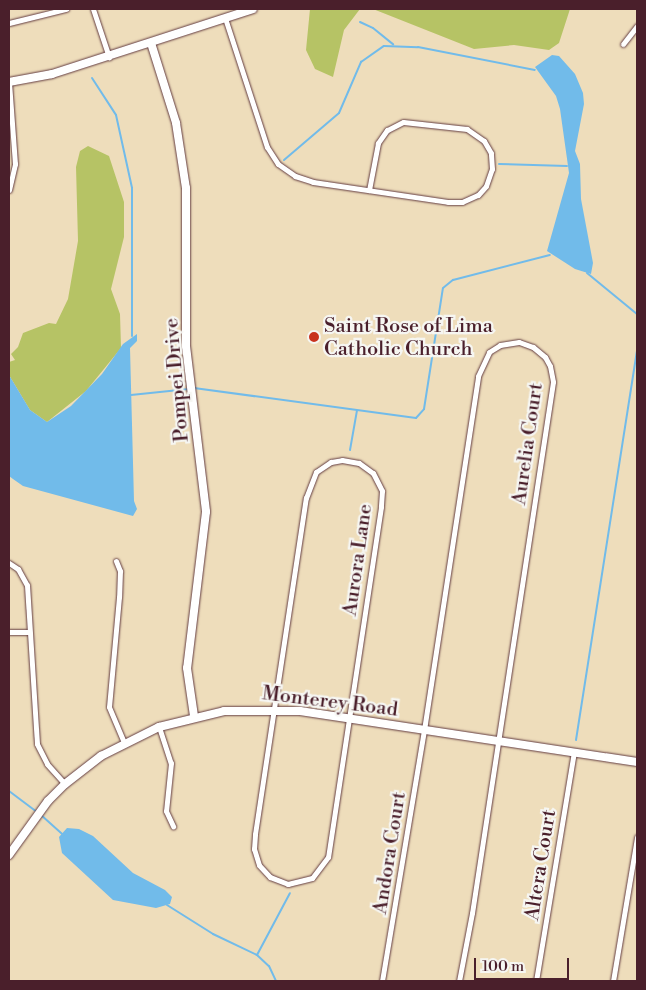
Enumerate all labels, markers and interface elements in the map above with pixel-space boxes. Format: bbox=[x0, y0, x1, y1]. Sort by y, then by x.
place label: Saint Rose of Lima Catholic Church bbox=[324, 314, 493, 361]
street label: Pompei Drive bbox=[160, 317, 194, 443]
marker: Saint Rose of Lima Catholic Church bbox=[308, 331, 320, 343]
street label: Aurelia Court bbox=[508, 381, 548, 507]
street label: Aurora Lane bbox=[338, 502, 378, 618]
street label: Monterey Road bbox=[261, 682, 399, 722]
street label: Andora Court bbox=[368, 790, 412, 916]
street label: Altera Court bbox=[520, 808, 562, 922]
scale bar bbox=[476, 948, 571, 980]
text: 100 m bbox=[482, 957, 524, 976]

